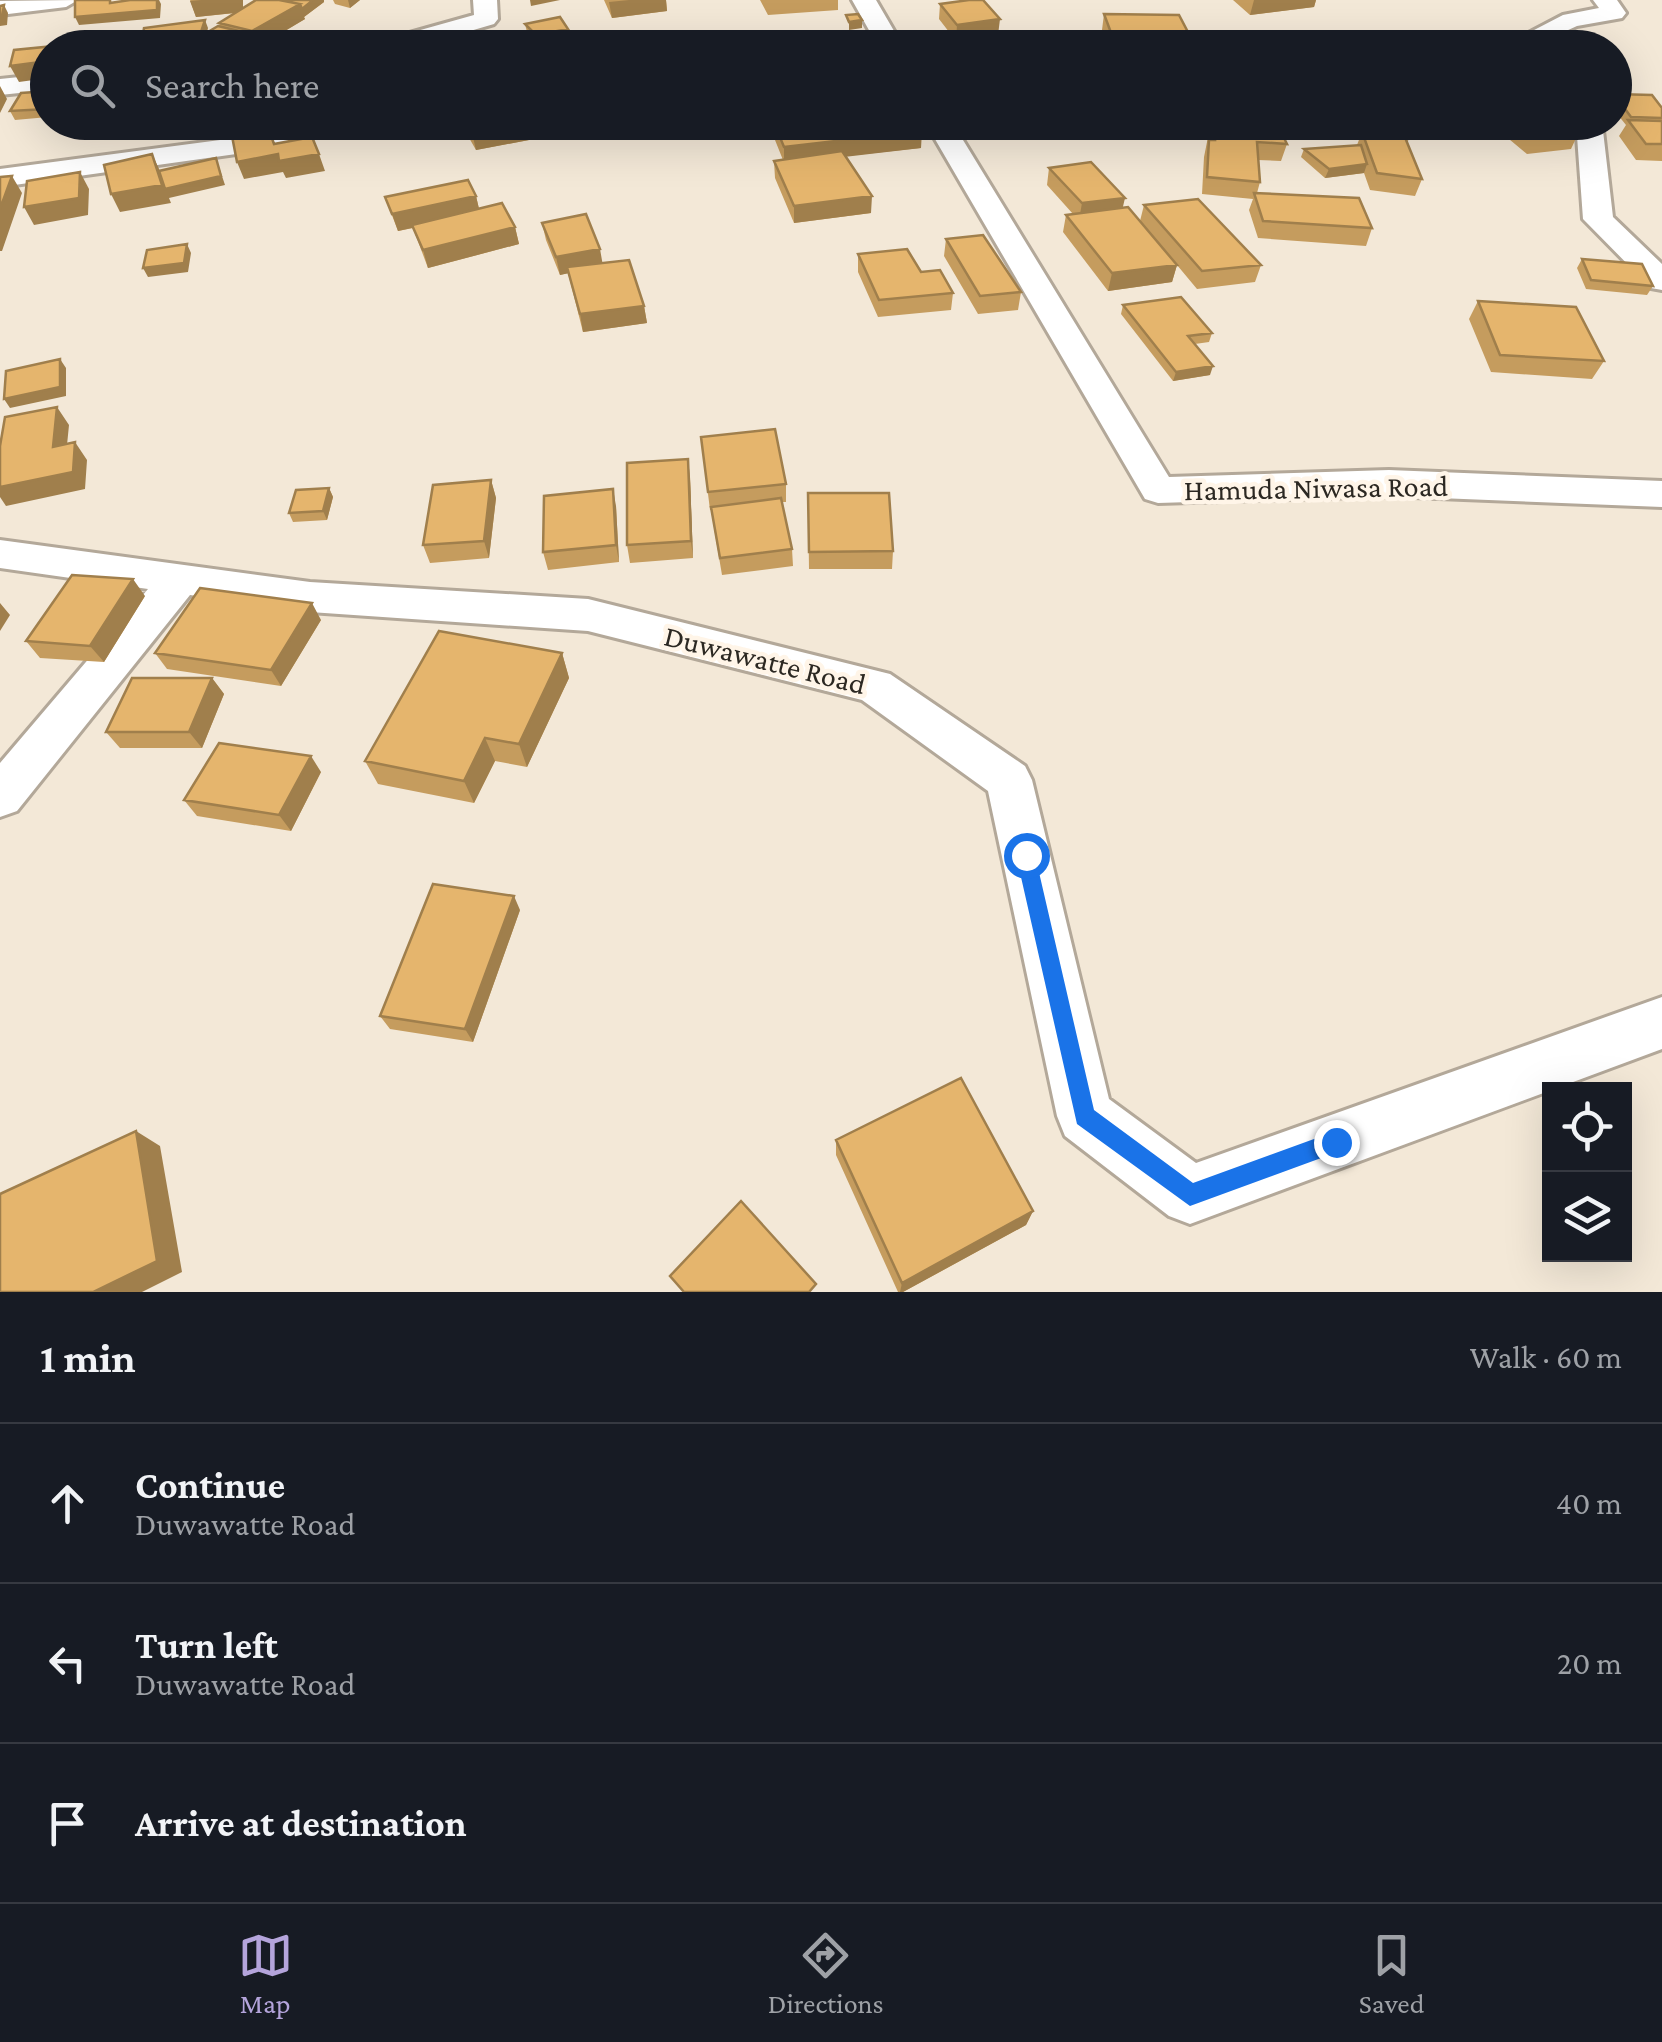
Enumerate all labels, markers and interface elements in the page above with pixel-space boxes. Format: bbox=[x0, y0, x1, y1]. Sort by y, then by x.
search box bbox=[30, 30, 1632, 140]
icon: search bbox=[65, 58, 120, 113]
text: Search here bbox=[145, 64, 319, 106]
street label: Hamuda Niwasa Road bbox=[1184, 469, 1449, 506]
street label: Duwawatte Road bbox=[661, 619, 870, 701]
route start bbox=[1004, 833, 1050, 879]
map controls bbox=[1542, 1082, 1632, 1262]
button: locate bbox=[1542, 1082, 1632, 1172]
route end bbox=[1314, 1120, 1360, 1166]
button: layers bbox=[1542, 1172, 1632, 1262]
text: 1 min bbox=[40, 1334, 136, 1381]
text: Walk · 60 m bbox=[1470, 1339, 1622, 1375]
text: Continue bbox=[135, 1464, 285, 1506]
icon: ahead bbox=[40, 1476, 95, 1531]
text: 40 m bbox=[1556, 1485, 1622, 1521]
text: Duwawatte Road bbox=[135, 1506, 355, 1542]
text: Turn left bbox=[135, 1624, 278, 1666]
icon: left bbox=[40, 1636, 95, 1691]
text: 20 m bbox=[1557, 1645, 1622, 1681]
text: Duwawatte Road bbox=[135, 1666, 355, 1702]
icon: arrive bbox=[40, 1796, 95, 1851]
text: Arrive at destination bbox=[135, 1802, 467, 1844]
tab: Map bbox=[238, 1928, 293, 2019]
tab: Directions bbox=[768, 1928, 884, 2019]
tab: Saved bbox=[1359, 1928, 1424, 2019]

